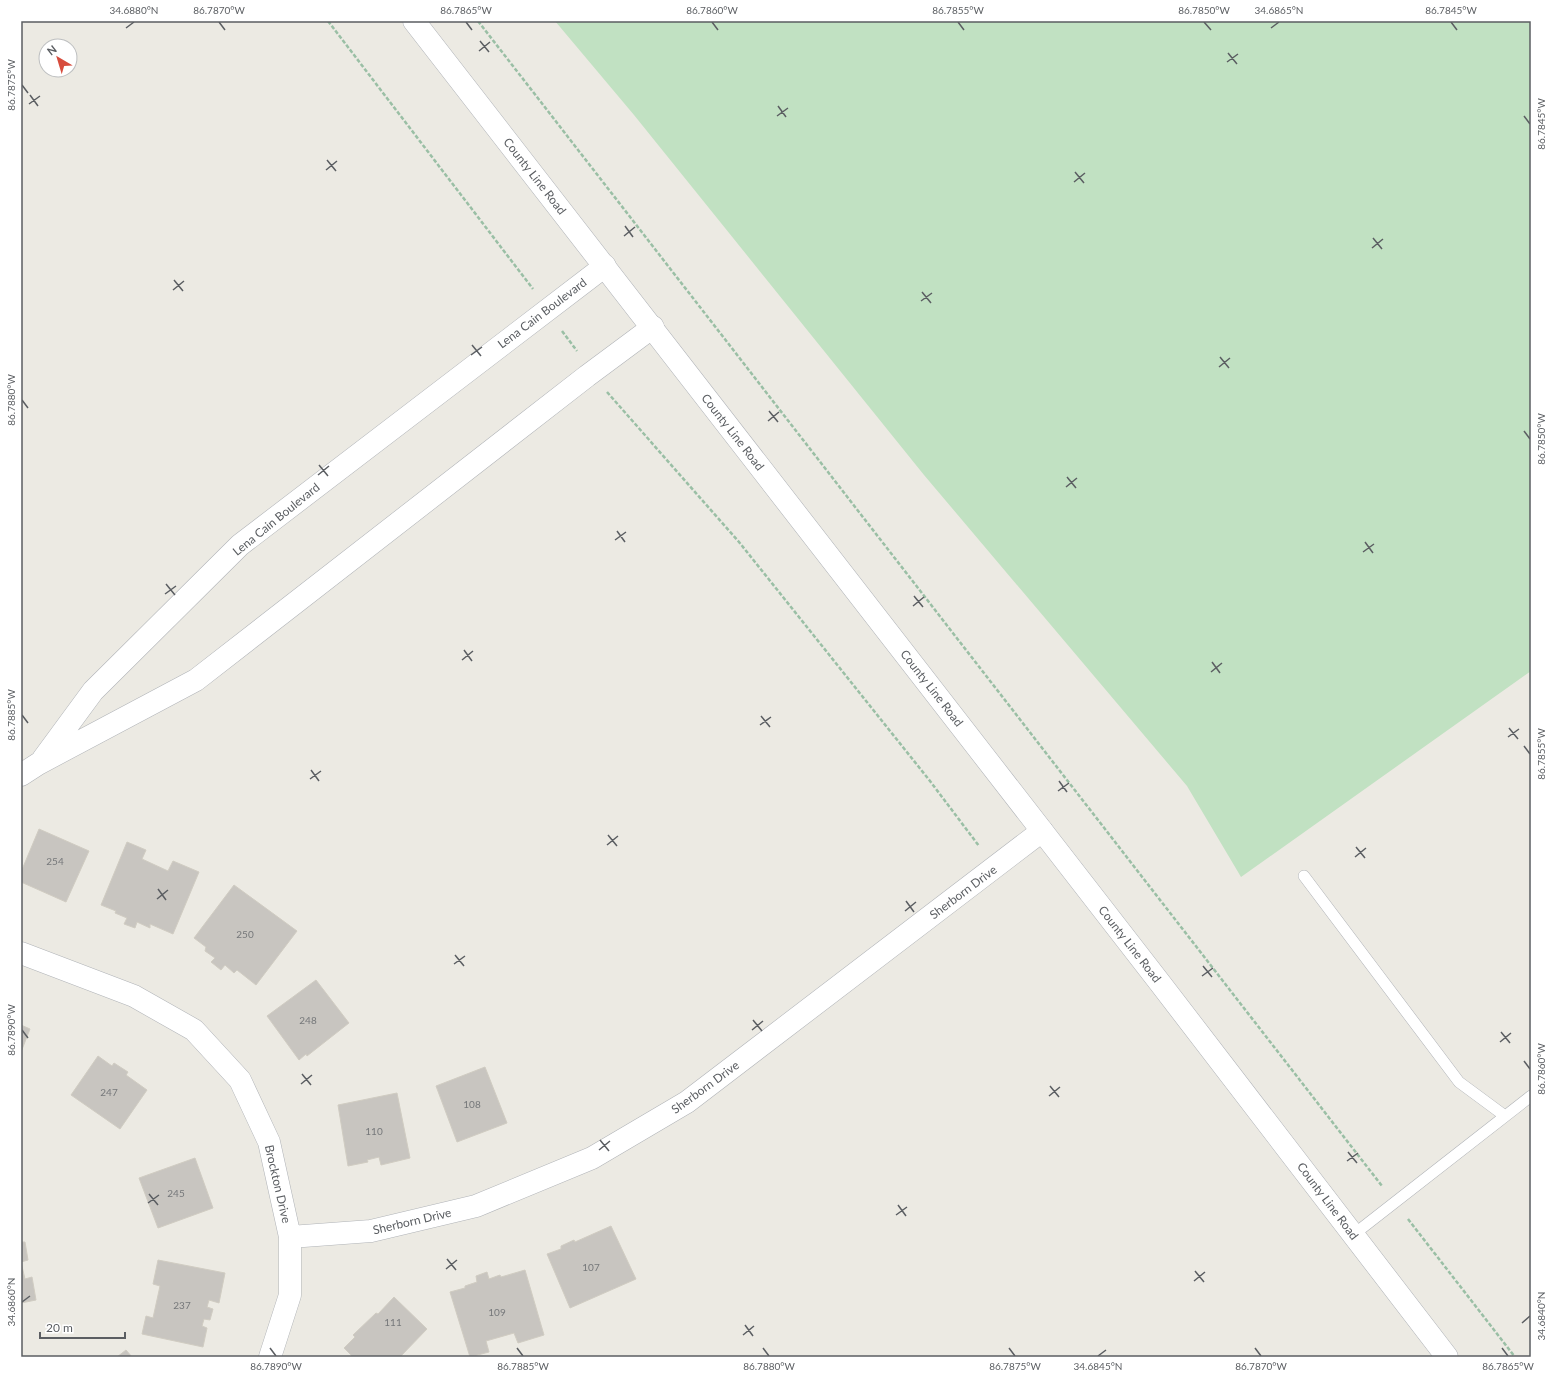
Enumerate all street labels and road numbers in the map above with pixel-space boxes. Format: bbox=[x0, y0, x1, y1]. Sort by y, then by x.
street label: County Line Road bbox=[500, 135, 570, 217]
street label: Lena Cain Boulevard bbox=[495, 275, 589, 351]
street label: County Line Road bbox=[698, 391, 768, 473]
street label: Lena Cain Boulevard bbox=[230, 479, 322, 559]
street label: County Line Road bbox=[897, 647, 967, 729]
street label: Sherborn Drive bbox=[927, 862, 999, 922]
street label: County Line Road bbox=[1095, 903, 1165, 985]
street label: Sherborn Drive bbox=[668, 1057, 742, 1117]
street label: Brockton Drive bbox=[262, 1143, 294, 1225]
street label: County Line Road bbox=[1294, 1159, 1362, 1243]
street label: Sherborn Drive bbox=[371, 1205, 453, 1237]

